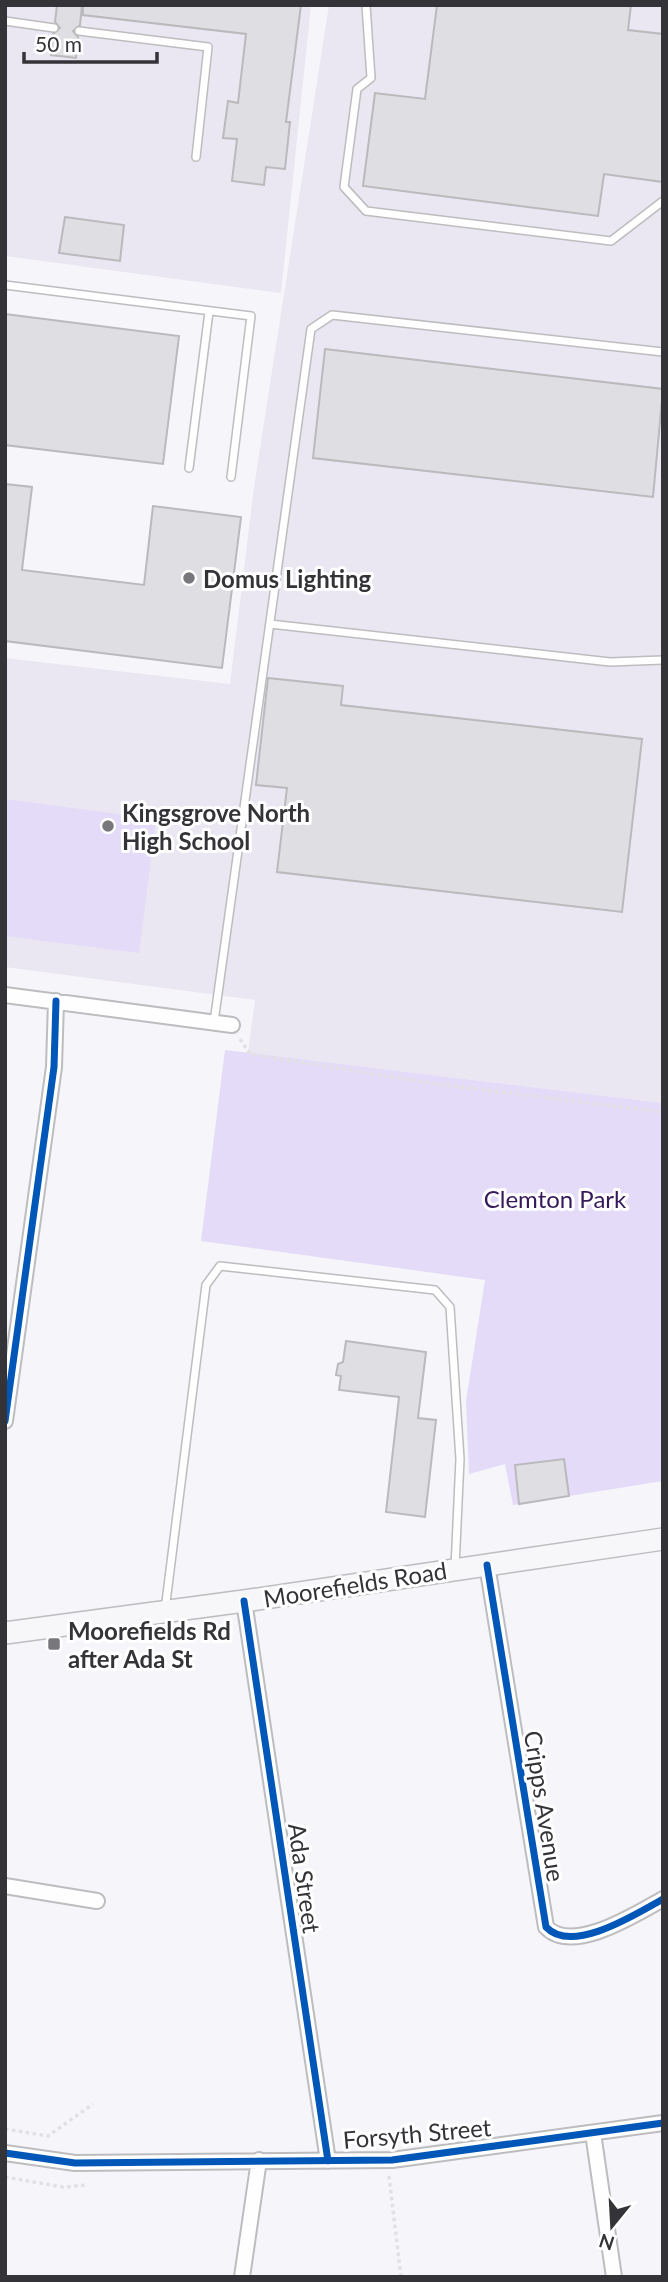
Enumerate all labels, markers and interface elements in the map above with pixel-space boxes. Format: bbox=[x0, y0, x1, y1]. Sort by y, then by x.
scale bar bbox=[24, 21, 158, 65]
text: 50 m bbox=[35, 31, 82, 56]
place label: Domus Lighting bbox=[203, 564, 371, 593]
marker: Domus Lighting bbox=[181, 570, 197, 586]
place label: Kingsgrove North High School bbox=[122, 798, 310, 855]
marker: Kingsgrove North High School bbox=[100, 818, 116, 834]
park label: Clemton Park bbox=[484, 1184, 627, 1213]
street label: Moorefields Road bbox=[261, 1555, 449, 1613]
place label: Moorefields Rd after Ada St bbox=[68, 1616, 231, 1673]
marker: Moorefields Rd after Ada St bbox=[46, 1636, 62, 1652]
street label: Cripps Avenue bbox=[519, 1728, 571, 1884]
street label: Ada Street bbox=[283, 1821, 327, 1935]
street label: Forsyth Street bbox=[342, 2112, 493, 2154]
north arrow bbox=[577, 2191, 647, 2261]
text: N bbox=[596, 2229, 617, 2256]

